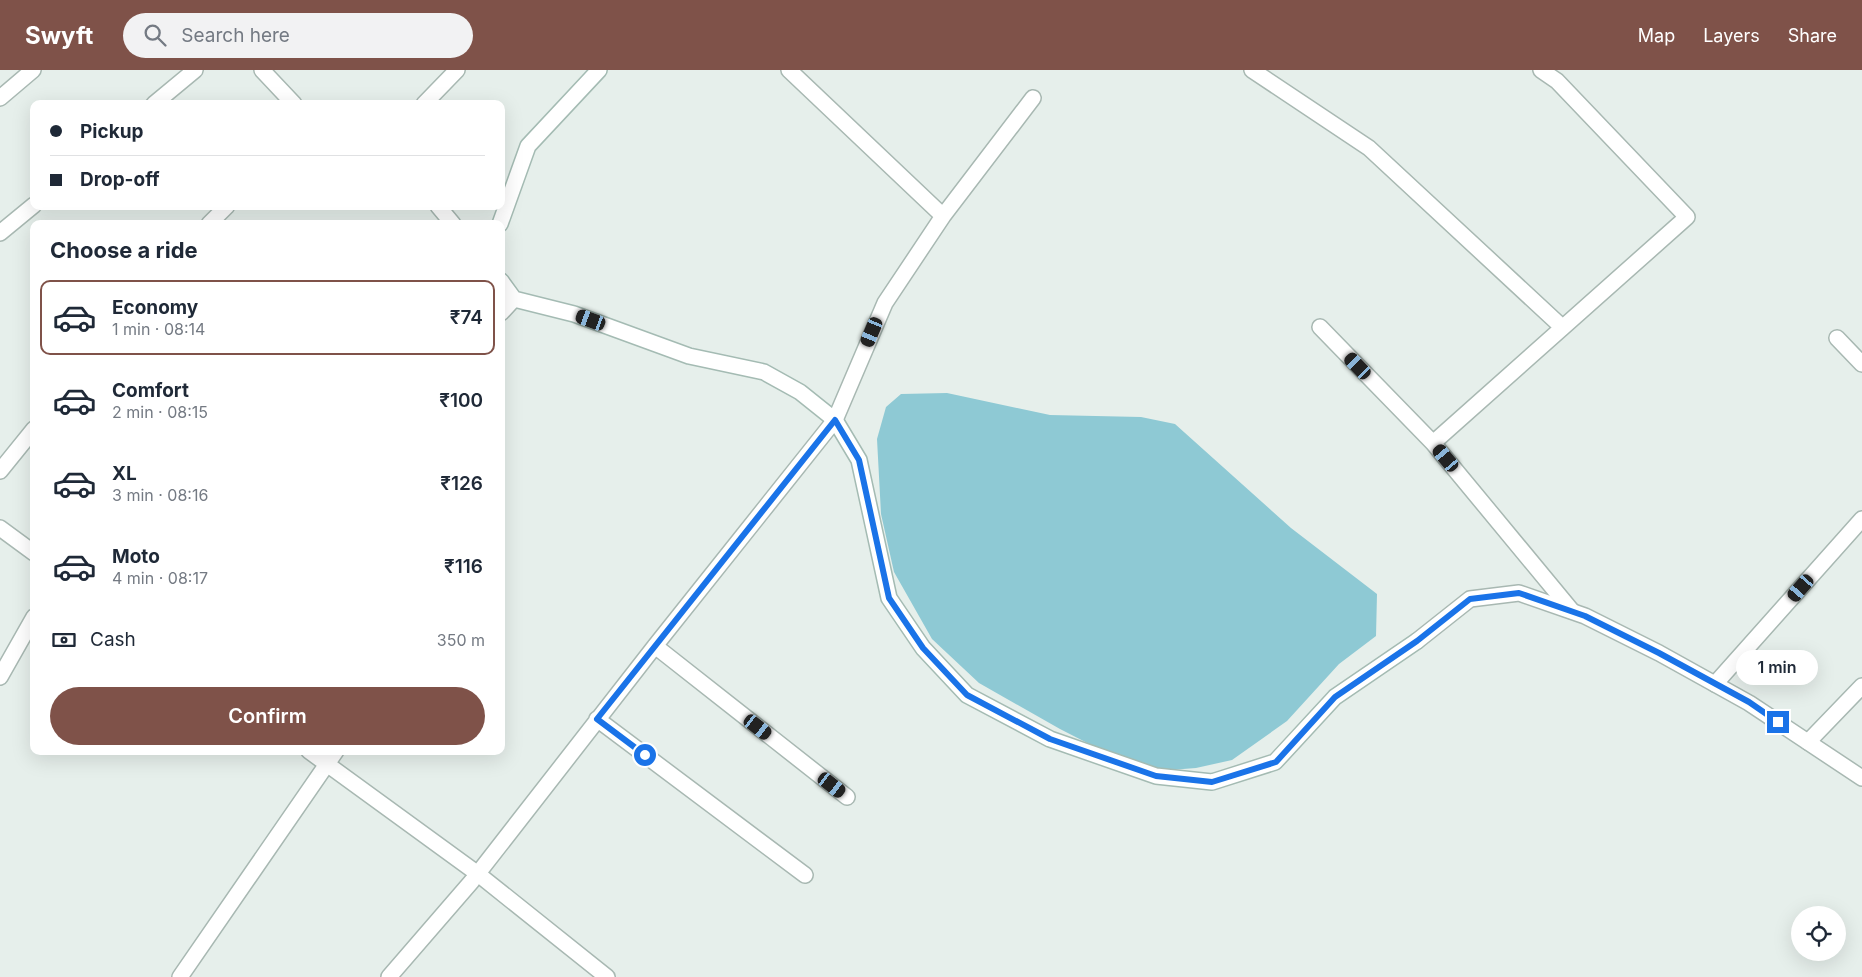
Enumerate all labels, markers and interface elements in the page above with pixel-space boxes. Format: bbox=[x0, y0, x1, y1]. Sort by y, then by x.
search box bbox=[123, 13, 473, 58]
text: Swyft bbox=[25, 21, 93, 50]
icon: search bbox=[141, 21, 169, 49]
text: Search here bbox=[181, 24, 290, 47]
text: Map bbox=[1638, 25, 1675, 46]
text: Layers bbox=[1703, 25, 1760, 46]
text: Share bbox=[1788, 25, 1837, 46]
text: Pickup bbox=[80, 120, 143, 143]
text: Drop-off bbox=[80, 168, 160, 191]
text: Choose a ride bbox=[50, 237, 198, 263]
icon: car bbox=[52, 295, 97, 340]
text: Economy bbox=[112, 296, 198, 319]
text: ₹74 bbox=[450, 306, 483, 329]
car bbox=[574, 308, 607, 332]
car bbox=[859, 315, 884, 349]
text: 1 min · 08:14 bbox=[112, 319, 205, 339]
car bbox=[1342, 350, 1373, 382]
icon: car bbox=[52, 378, 97, 423]
text: Comfort bbox=[112, 379, 189, 402]
text: ₹100 bbox=[439, 389, 483, 412]
text: 2 min · 08:15 bbox=[112, 402, 208, 422]
car bbox=[1430, 442, 1461, 474]
icon: car bbox=[52, 461, 97, 506]
text: XL bbox=[112, 462, 137, 485]
text: ₹126 bbox=[440, 472, 483, 495]
text: 3 min · 08:16 bbox=[112, 485, 208, 505]
icon: car bbox=[52, 544, 97, 589]
text: Moto bbox=[112, 545, 160, 568]
text: ₹116 bbox=[444, 555, 483, 578]
text: 4 min · 08:17 bbox=[112, 568, 208, 588]
car bbox=[1785, 572, 1816, 604]
icon: cash bbox=[50, 626, 78, 654]
text: Cash bbox=[90, 628, 136, 651]
text: 350 m bbox=[437, 630, 485, 650]
callout: 1 min bbox=[1737, 650, 1819, 684]
text: 1 min bbox=[1757, 657, 1797, 677]
button: Confirm bbox=[50, 687, 485, 745]
route end bbox=[1767, 711, 1789, 733]
car bbox=[741, 712, 774, 742]
route start bbox=[634, 744, 656, 766]
car bbox=[815, 770, 848, 800]
map controls bbox=[1791, 906, 1846, 961]
button: locate bbox=[1791, 906, 1846, 961]

